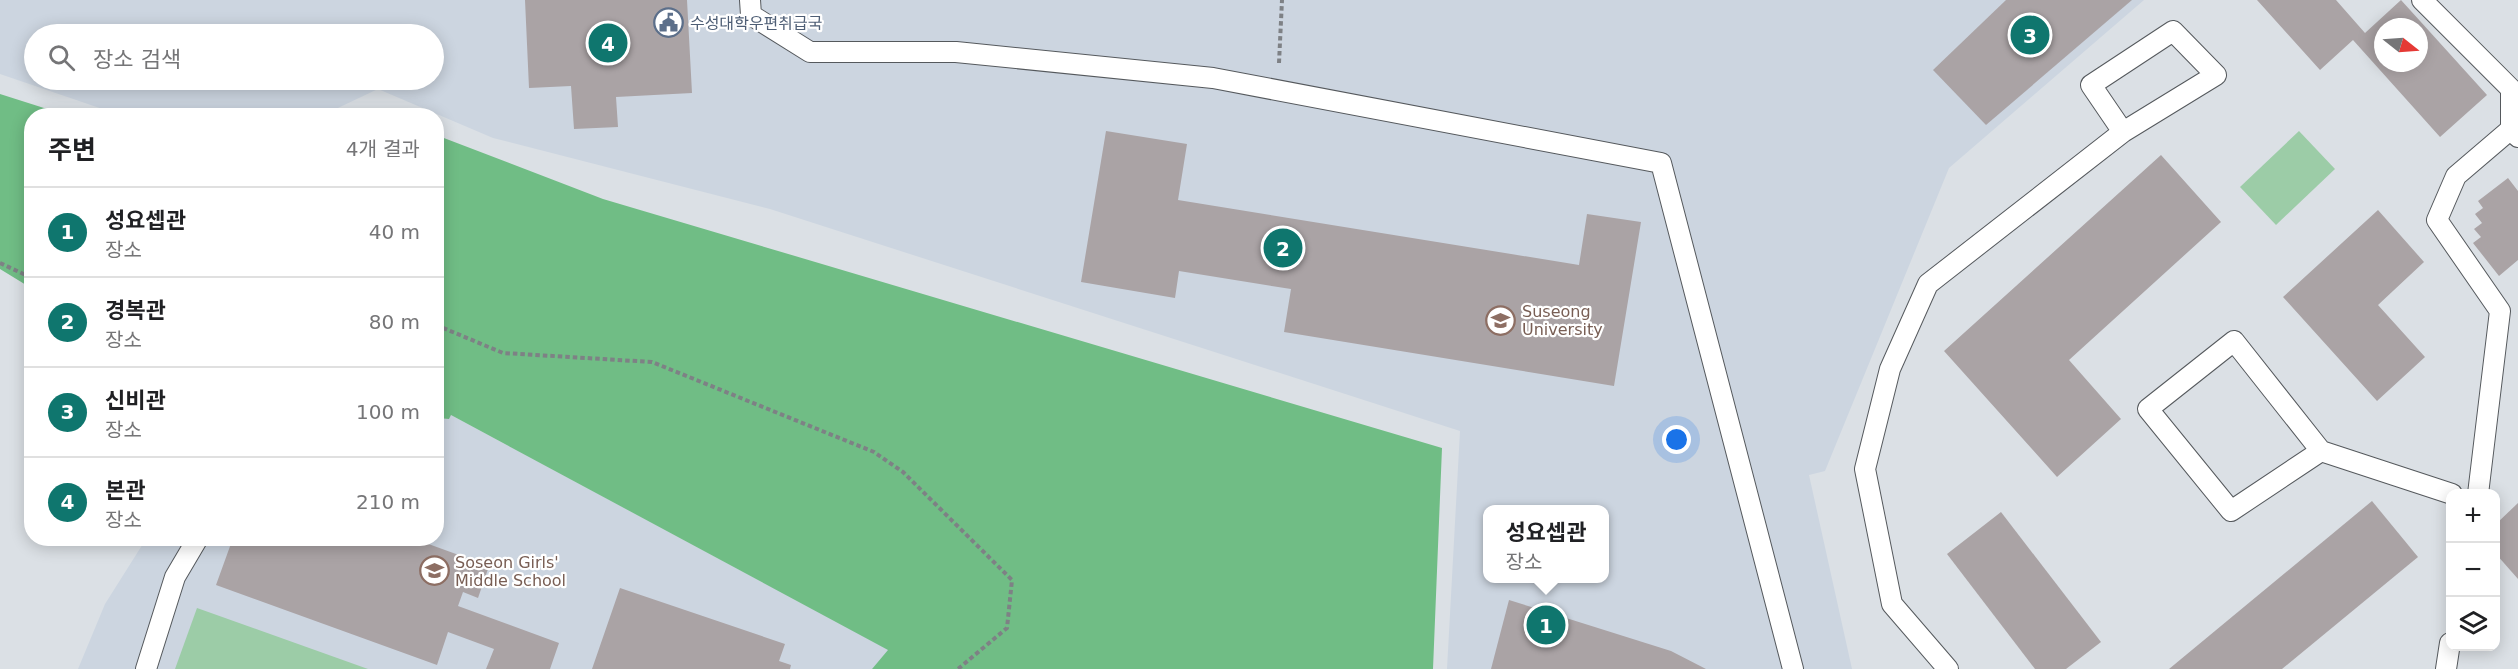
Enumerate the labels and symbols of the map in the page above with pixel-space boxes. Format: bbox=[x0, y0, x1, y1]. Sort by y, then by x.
public building icon: 수성대학우편취급국 bbox=[653, 7, 685, 39]
pin: 3 bbox=[2010, 12, 2050, 57]
place label: 수성대학우편취급국 bbox=[690, 14, 822, 33]
north arrow bbox=[2374, 18, 2428, 72]
pin: 4 bbox=[588, 20, 628, 66]
pin: 2 bbox=[1264, 226, 1302, 270]
place label: Suseong University bbox=[1522, 302, 1603, 339]
school or university icon: Suseong University bbox=[1485, 304, 1517, 336]
your location bbox=[1662, 425, 1691, 454]
place label: Soseon Girls' Middle School bbox=[455, 553, 566, 590]
school or university icon: Soseon Girls' Middle School bbox=[418, 555, 450, 587]
pin: 1 bbox=[1526, 602, 1566, 648]

